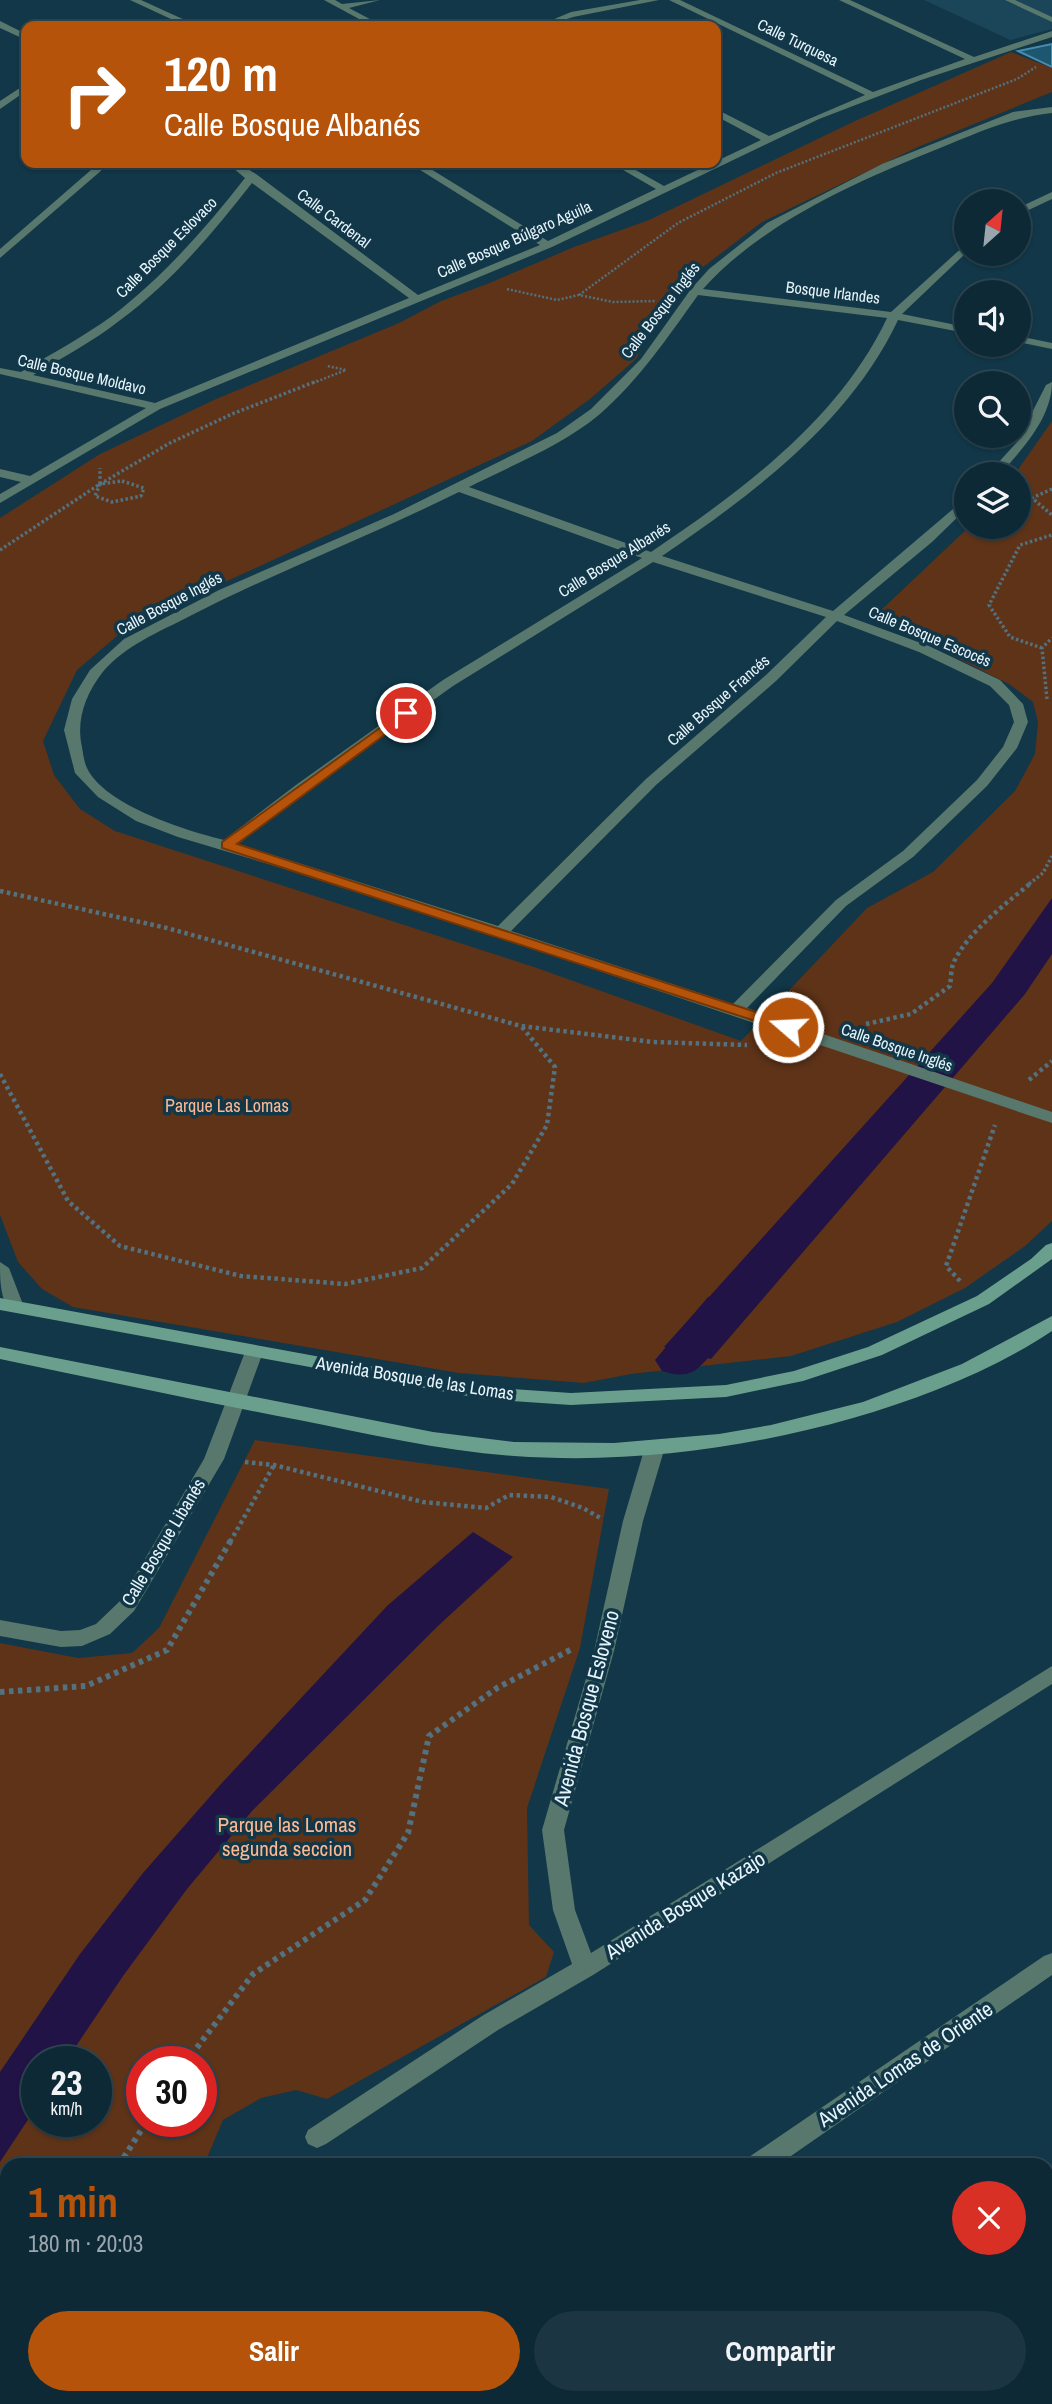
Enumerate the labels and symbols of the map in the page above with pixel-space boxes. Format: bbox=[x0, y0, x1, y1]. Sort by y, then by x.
street label: Calle Turquesa bbox=[754, 13, 843, 71]
street label: Calle Cardenal bbox=[293, 183, 375, 253]
north arrow bbox=[954, 189, 1031, 266]
street label: Calle Bosque Eslovaco bbox=[111, 192, 221, 302]
street label: Calle Bosque Búlgaro Aguila bbox=[433, 195, 595, 283]
street label: Calle Bosque Inglés bbox=[615, 257, 705, 363]
street label: Bosque Irlandes bbox=[785, 275, 881, 309]
street label: Calle Bosque Moldavo bbox=[16, 349, 148, 399]
street label: Calle Bosque Albanés bbox=[554, 516, 674, 602]
street label: Calle Bosque Inglés bbox=[112, 566, 226, 640]
street label: Calle Bosque Escocés bbox=[865, 600, 995, 672]
street label: Calle Bosque Francés bbox=[662, 649, 774, 751]
pin bbox=[376, 683, 436, 743]
position arrow bbox=[751, 990, 825, 1064]
street label: Calle Bosque Inglés bbox=[838, 1018, 956, 1076]
park label: Parque Las Lomas bbox=[165, 1093, 289, 1118]
street label: Avenida Bosque de las Lomas bbox=[313, 1350, 516, 1406]
street label: Calle Bosque Libanés bbox=[115, 1474, 211, 1610]
street label: Avenida Bosque Esloveno bbox=[546, 1607, 626, 1810]
park label: Parque las Lomas segunda seccion bbox=[218, 1810, 356, 1863]
street label: Avenida Bosque Kazajo bbox=[599, 1844, 771, 1966]
street label: Avenida Lomas de Oriente bbox=[811, 1995, 998, 2134]
speed limit sign: 30 bbox=[126, 2046, 217, 2137]

